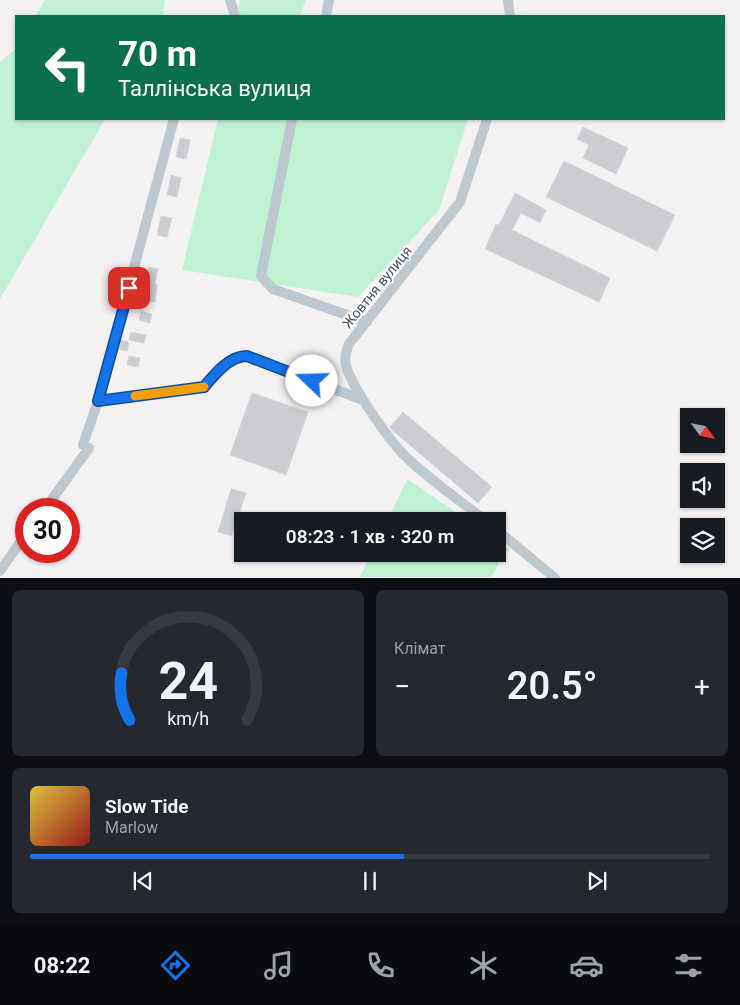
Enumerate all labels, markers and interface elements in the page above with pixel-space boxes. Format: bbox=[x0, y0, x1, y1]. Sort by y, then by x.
text: 70 m bbox=[118, 34, 197, 75]
icon: left bbox=[35, 35, 100, 100]
text: Таллінська вулиця bbox=[118, 76, 311, 101]
street label: Жовтня вулиця bbox=[339, 243, 415, 331]
pin bbox=[108, 267, 150, 309]
icon: arrive bbox=[115, 274, 143, 302]
position arrow bbox=[285, 354, 337, 406]
north arrow bbox=[680, 408, 725, 452]
map controls bbox=[680, 408, 725, 563]
button: sound bbox=[680, 463, 725, 508]
speed limit sign: 30 bbox=[15, 498, 80, 563]
button: layers bbox=[680, 518, 725, 563]
text: 08:23 · 1 хв · 320 m bbox=[286, 525, 454, 548]
text: Клімат bbox=[394, 639, 446, 658]
text: 24 bbox=[158, 651, 218, 712]
text: 20.5° bbox=[507, 664, 597, 708]
text: − bbox=[394, 670, 410, 703]
text: + bbox=[694, 670, 710, 703]
text: km/h bbox=[167, 708, 209, 729]
text: Slow Tide bbox=[105, 795, 188, 818]
text: Marlow bbox=[105, 818, 158, 837]
icon: previous bbox=[129, 867, 157, 895]
icon: pause bbox=[356, 867, 384, 895]
icon: next bbox=[583, 867, 611, 895]
icon: directions bbox=[158, 948, 193, 983]
icon: music bbox=[261, 948, 296, 983]
icon: phone bbox=[363, 948, 398, 983]
icon: climate bbox=[466, 948, 501, 983]
icon: car bbox=[569, 948, 604, 983]
icon: filters bbox=[671, 948, 706, 983]
text: 08:22 bbox=[34, 953, 90, 978]

